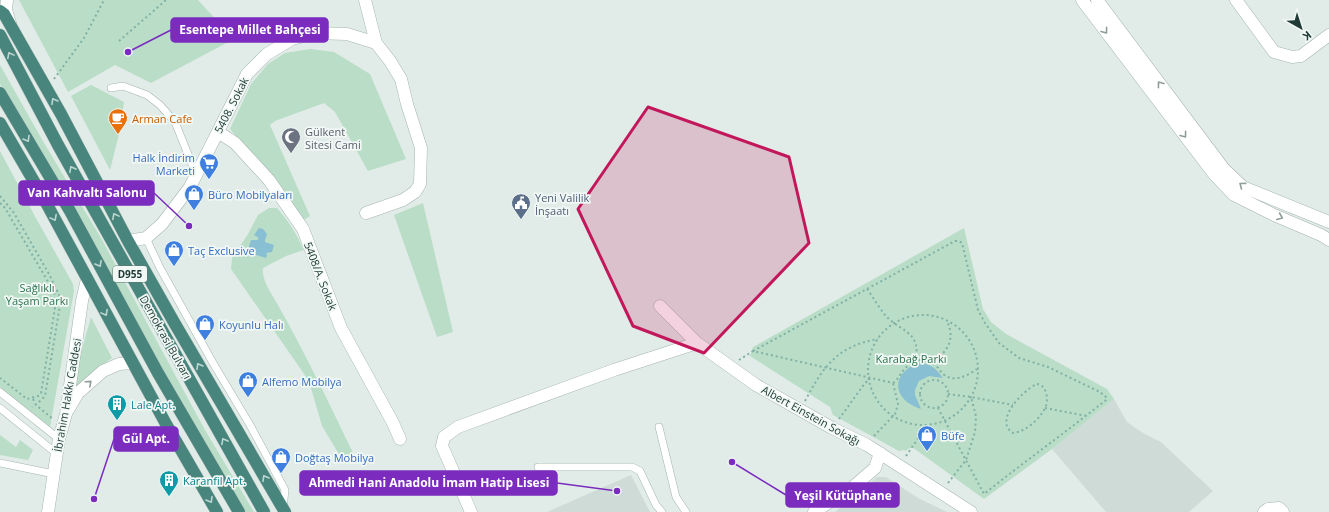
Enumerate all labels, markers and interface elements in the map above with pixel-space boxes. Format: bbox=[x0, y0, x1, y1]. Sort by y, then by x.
north arrow bbox=[1281, 8, 1321, 48]
callout: Esentepe Millet Bahçesi bbox=[171, 18, 328, 42]
text: Esentepe Millet Bahçesi bbox=[179, 21, 321, 38]
one-way arrow bbox=[1100, 27, 1107, 34]
text: K bbox=[1300, 28, 1315, 45]
one-way arrow bbox=[8, 51, 15, 59]
street label: 5408. Sokak bbox=[210, 74, 252, 136]
one-way arrow bbox=[1158, 82, 1165, 89]
one-way arrow bbox=[52, 98, 59, 106]
cafe icon: Arman Cafe bbox=[107, 107, 129, 135]
place label: Arman Cafe bbox=[132, 111, 192, 126]
place label: Gülkent Sitesi Cami bbox=[305, 124, 361, 152]
mosque icon: Gülkent Sitesi Cami bbox=[280, 126, 302, 154]
one-way arrow bbox=[1179, 130, 1186, 137]
one-way arrow bbox=[22, 135, 30, 142]
place label: Halk İndirim Marketi bbox=[133, 150, 195, 178]
supermarket icon: Halk İndirim Marketi bbox=[198, 152, 220, 180]
one-way arrow bbox=[69, 166, 76, 173]
callout: Van Kahvaltı Salonu bbox=[19, 181, 154, 205]
shop icon: Büro Mobilyaları bbox=[183, 183, 205, 211]
one-way arrow bbox=[1239, 183, 1246, 190]
text: Van Kahvaltı Salonu bbox=[27, 184, 147, 201]
place label: Büro Mobilyaları bbox=[208, 187, 292, 202]
place label: Yeni Valilik İnşaatı bbox=[535, 190, 589, 218]
public building icon: Yeni Valilik İnşaatı bbox=[510, 192, 532, 220]
one-way arrow bbox=[112, 213, 120, 220]
one-way arrow bbox=[1277, 213, 1284, 221]
one-way arrow bbox=[49, 214, 57, 221]
shop icon: Taç Exclusive bbox=[163, 239, 185, 267]
street label: 5408/A. Sokak bbox=[301, 240, 341, 313]
place label: Taç Exclusive bbox=[188, 243, 255, 258]
one-way arrow bbox=[94, 260, 101, 267]
road number: D955 bbox=[113, 266, 147, 282]
park label: Sağlıklı Yaşam Parkı bbox=[6, 280, 68, 308]
street label: Demokrasi Bulvarı bbox=[137, 292, 195, 382]
one-way arrow bbox=[100, 309, 108, 316]
shop icon: Koyunlu Halı bbox=[194, 313, 216, 341]
place label: Koyunlu Halı bbox=[219, 317, 284, 332]
street label: İbrahim Hakkı Caddesi bbox=[50, 337, 84, 453]
park label: Karabağ Parkı bbox=[876, 351, 946, 366]
one-way arrow bbox=[197, 363, 204, 370]
shop icon: Alfemo Mobilya bbox=[237, 370, 259, 398]
place label: Alfemo Mobilya bbox=[262, 374, 342, 389]
one-way arrow bbox=[84, 381, 92, 388]
street label: Albert Einstein Sokağı bbox=[759, 382, 863, 448]
building icon: Lale Apt. bbox=[106, 393, 128, 421]
place label: Lale Apt. bbox=[131, 397, 175, 412]
shop icon: Büfe bbox=[916, 424, 938, 452]
callout: Gül Apt. bbox=[114, 427, 178, 451]
place label: Büfe bbox=[941, 428, 965, 443]
text: Gül Apt. bbox=[122, 430, 170, 447]
one-way arrow bbox=[221, 438, 229, 446]
shop icon: Doğtaş Mobilya bbox=[270, 446, 292, 474]
place label: Doğtaş Mobilya bbox=[295, 450, 374, 465]
building icon: Karanfil Apt. bbox=[158, 469, 180, 497]
callout: Ahmedi Hani Anadolu İmam Hatip Lisesi bbox=[300, 471, 557, 495]
place label: Karanfil Apt. bbox=[183, 473, 246, 488]
text: Ahmedi Hani Anadolu İmam Hatip Lisesi bbox=[309, 474, 549, 491]
one-way arrow bbox=[263, 475, 270, 482]
callout: Yeşil Kütüphane bbox=[786, 483, 899, 507]
text: Yeşil Kütüphane bbox=[794, 487, 892, 504]
one-way arrow bbox=[206, 496, 213, 503]

